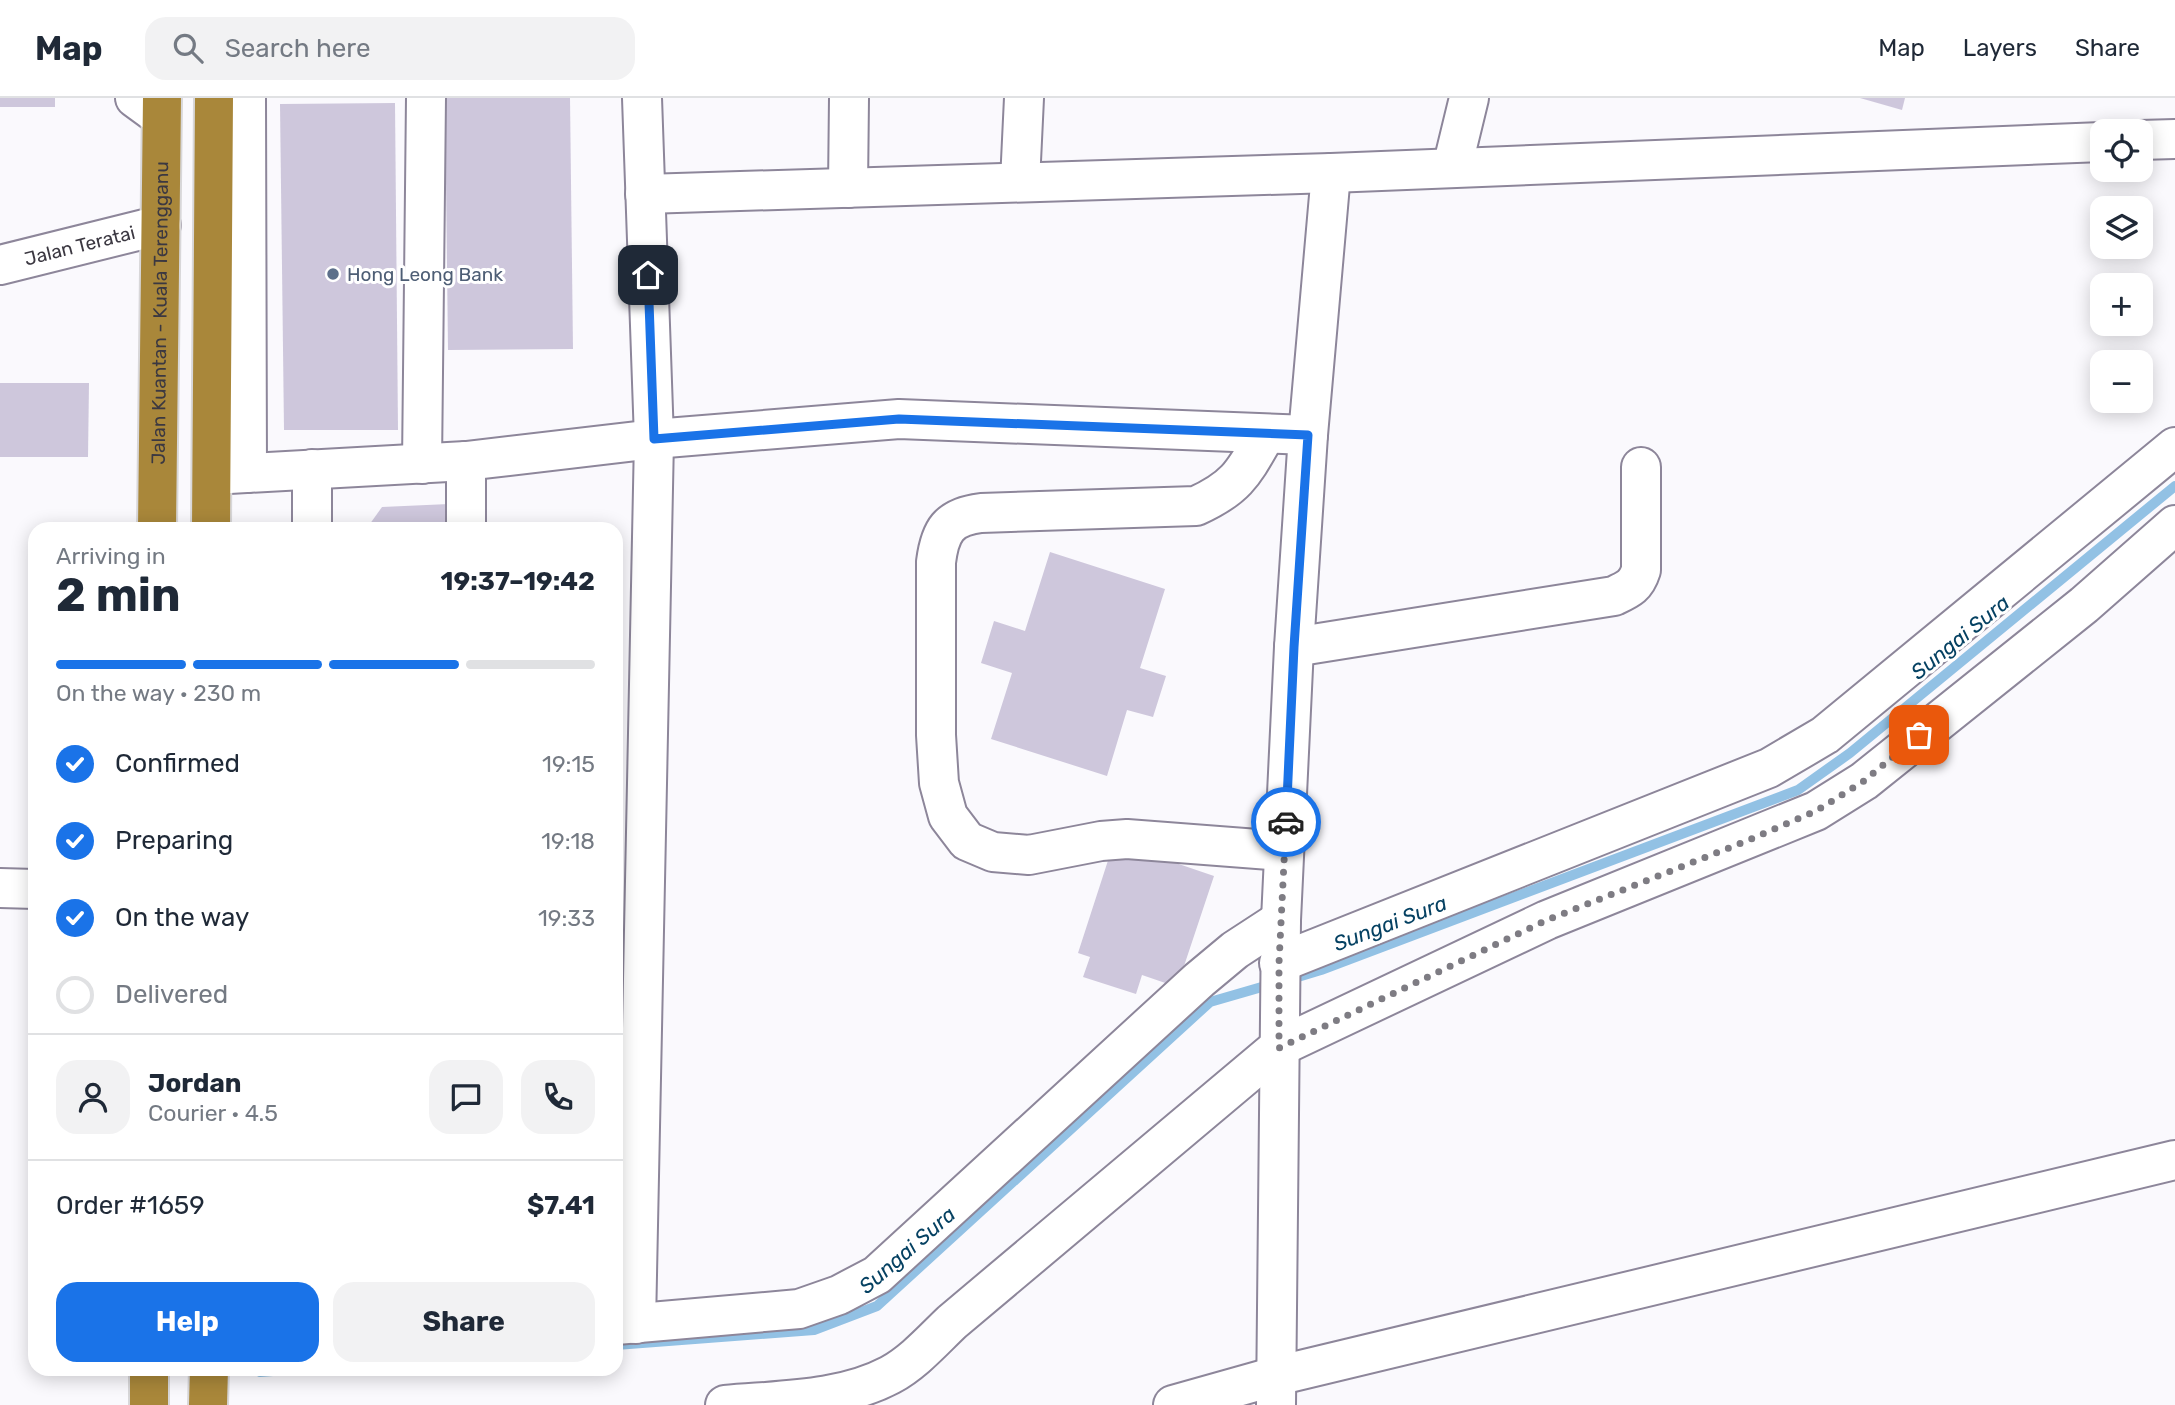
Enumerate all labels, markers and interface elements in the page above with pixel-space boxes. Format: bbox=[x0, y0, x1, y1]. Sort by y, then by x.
search box bbox=[145, 17, 635, 80]
text: Map bbox=[35, 29, 103, 68]
icon: search bbox=[169, 29, 207, 67]
text: Search here bbox=[225, 33, 370, 64]
text: Map bbox=[1878, 34, 1925, 62]
text: Layers bbox=[1963, 34, 2037, 62]
text: Share bbox=[2075, 34, 2140, 62]
map controls bbox=[2090, 119, 2153, 413]
button: locate bbox=[2090, 119, 2153, 182]
street label: Jalan Kuantan - Kuala Terengganu bbox=[146, 161, 173, 465]
button: layers bbox=[2090, 196, 2153, 259]
street label: Jalan Teratai bbox=[22, 220, 137, 270]
pin bbox=[618, 245, 678, 305]
icon: home bbox=[629, 256, 667, 294]
place label: Hong Leong Bank bbox=[347, 263, 503, 286]
marker: Hong Leong Bank bbox=[325, 266, 341, 282]
button: + bbox=[2090, 273, 2153, 336]
button: − bbox=[2090, 350, 2153, 413]
text: Arriving in bbox=[56, 542, 166, 570]
text: 19:37–19:42 bbox=[441, 566, 595, 597]
text: 2 min bbox=[56, 568, 181, 623]
water label: Sungai Sura bbox=[1906, 590, 2014, 684]
text: On the way · 230 m bbox=[56, 679, 261, 707]
pin bbox=[1889, 705, 1949, 765]
icon: bag bbox=[1900, 716, 1938, 754]
icon: check bbox=[56, 745, 94, 783]
text: Confirmed bbox=[115, 748, 240, 779]
text: 19:15 bbox=[542, 750, 595, 778]
courier bbox=[1251, 787, 1321, 857]
icon: car bbox=[1267, 803, 1305, 841]
icon: check bbox=[56, 822, 94, 860]
text: Preparing bbox=[115, 825, 233, 856]
text: 19:18 bbox=[541, 827, 595, 855]
water label: Sungai Sura bbox=[1330, 890, 1450, 956]
icon: check bbox=[56, 899, 94, 937]
text: On the way bbox=[115, 902, 249, 933]
text: 19:33 bbox=[538, 904, 595, 932]
text: Delivered bbox=[115, 979, 228, 1010]
button: person bbox=[56, 1060, 130, 1134]
button: chat bbox=[429, 1060, 503, 1134]
button: phone bbox=[521, 1060, 595, 1134]
text: Jordan bbox=[148, 1068, 241, 1099]
text: Courier · 4.5 bbox=[148, 1099, 278, 1127]
text: Order #1659 bbox=[56, 1190, 205, 1221]
text: $7.41 bbox=[527, 1190, 595, 1221]
water label: Sungai Sura bbox=[854, 1201, 960, 1299]
button: Help bbox=[56, 1282, 319, 1362]
button: Share bbox=[333, 1282, 595, 1362]

